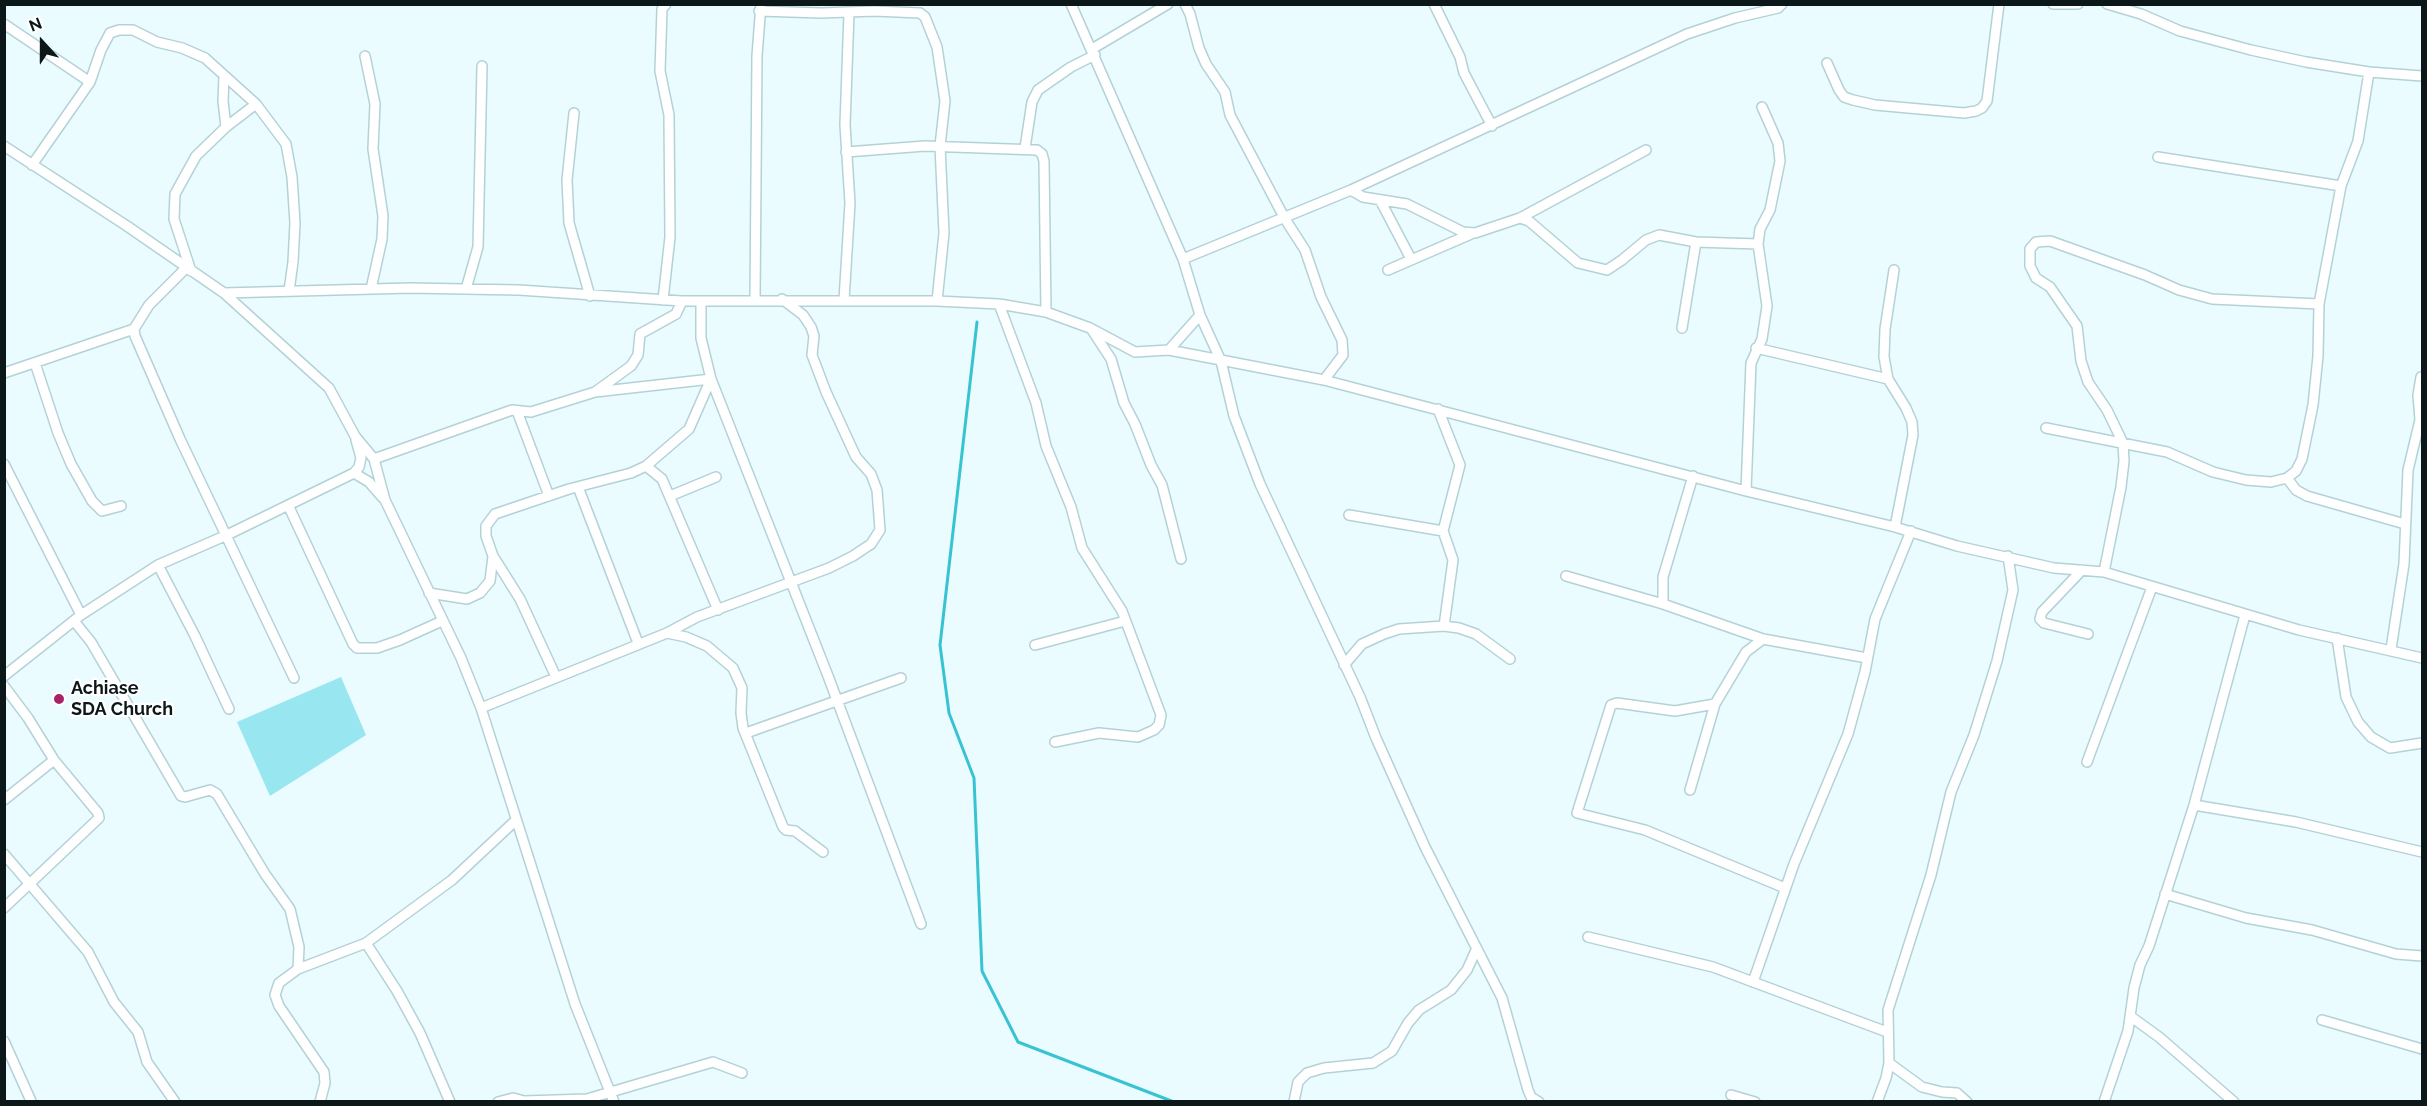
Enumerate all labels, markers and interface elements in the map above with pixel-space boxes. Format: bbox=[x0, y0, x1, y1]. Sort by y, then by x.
north arrow bbox=[12, 12, 72, 72]
text: N bbox=[26, 14, 44, 36]
place label: Achiase SDA Church bbox=[71, 678, 173, 720]
marker: Achiase SDA Church bbox=[52, 692, 66, 706]

